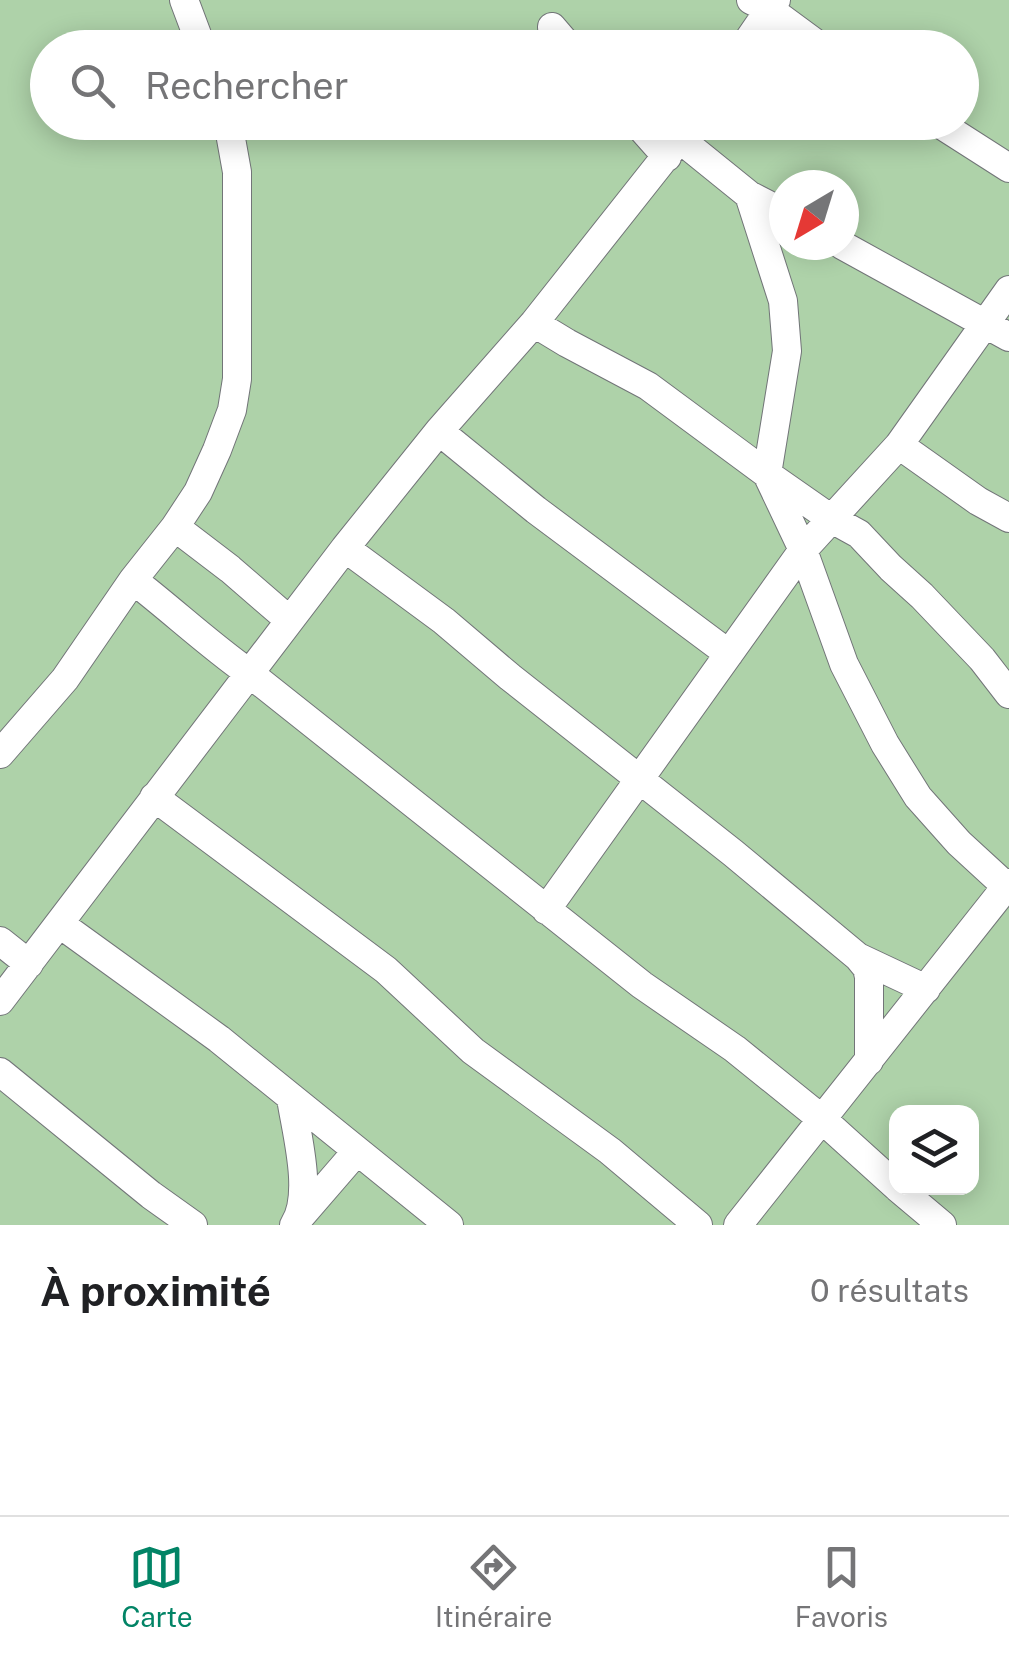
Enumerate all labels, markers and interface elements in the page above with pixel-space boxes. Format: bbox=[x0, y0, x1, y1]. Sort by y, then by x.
search box bbox=[30, 30, 979, 140]
icon: search bbox=[65, 58, 120, 113]
text: Rechercher bbox=[145, 63, 349, 108]
north arrow bbox=[769, 170, 859, 260]
map controls bbox=[889, 1105, 979, 1195]
button: layers bbox=[889, 1105, 979, 1195]
text: À proximité bbox=[40, 1266, 271, 1315]
text: 0 résultats bbox=[810, 1272, 969, 1309]
tab: Carte bbox=[121, 1540, 193, 1633]
tab: Itinéraire bbox=[435, 1540, 552, 1633]
tab: Favoris bbox=[795, 1540, 888, 1633]

